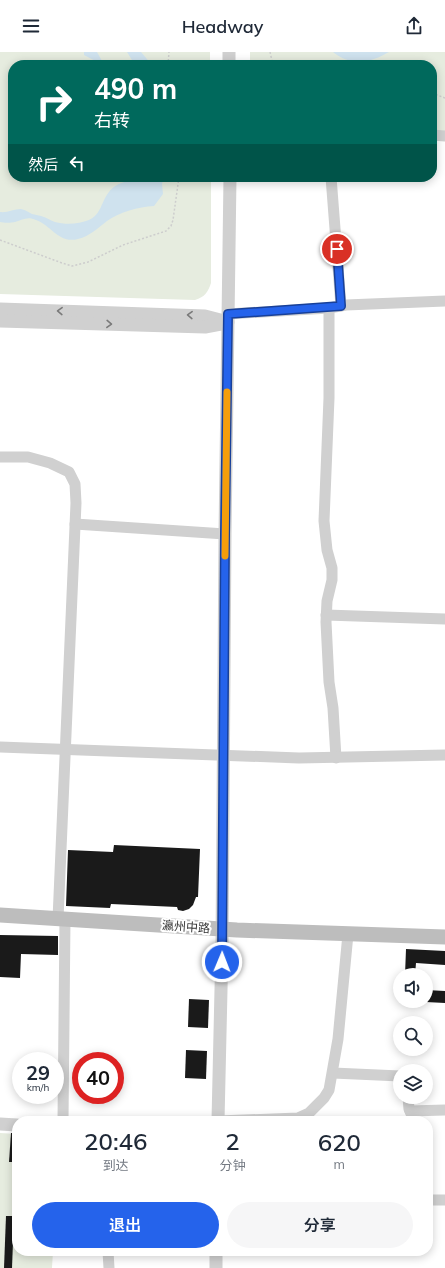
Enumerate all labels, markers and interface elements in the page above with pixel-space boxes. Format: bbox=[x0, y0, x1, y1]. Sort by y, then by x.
icon: menu bbox=[20, 15, 42, 37]
text: Headway bbox=[182, 15, 263, 38]
icon: share bbox=[403, 15, 425, 37]
text: 490 m bbox=[94, 71, 177, 106]
icon: right bbox=[28, 76, 80, 128]
text: 右转 bbox=[94, 109, 130, 132]
icon: left bbox=[66, 152, 88, 174]
text: 然后 bbox=[28, 155, 58, 174]
pin bbox=[320, 232, 354, 266]
icon: arrive bbox=[326, 238, 348, 260]
one-way arrow bbox=[57, 307, 63, 315]
one-way arrow bbox=[187, 311, 193, 319]
one-way arrow bbox=[106, 320, 112, 328]
street label: 瀛州中路 bbox=[162, 917, 211, 936]
position arrow bbox=[201, 941, 243, 983]
map controls bbox=[393, 968, 433, 1104]
button: sound bbox=[393, 968, 433, 1008]
button: search bbox=[393, 1016, 433, 1056]
speed limit sign: 40 bbox=[72, 1052, 124, 1104]
text: 29 bbox=[26, 1060, 50, 1085]
button: layers bbox=[393, 1064, 433, 1104]
text: km/h bbox=[27, 1081, 49, 1094]
text: 20:46 bbox=[84, 1126, 147, 1156]
text: 2 bbox=[225, 1126, 240, 1156]
text: 620 bbox=[318, 1127, 361, 1157]
text: m bbox=[334, 1156, 345, 1172]
text: 到达 bbox=[103, 1157, 129, 1173]
text: 分钟 bbox=[220, 1157, 246, 1173]
button: 退出 bbox=[32, 1202, 219, 1248]
button: 分享 bbox=[227, 1202, 413, 1248]

